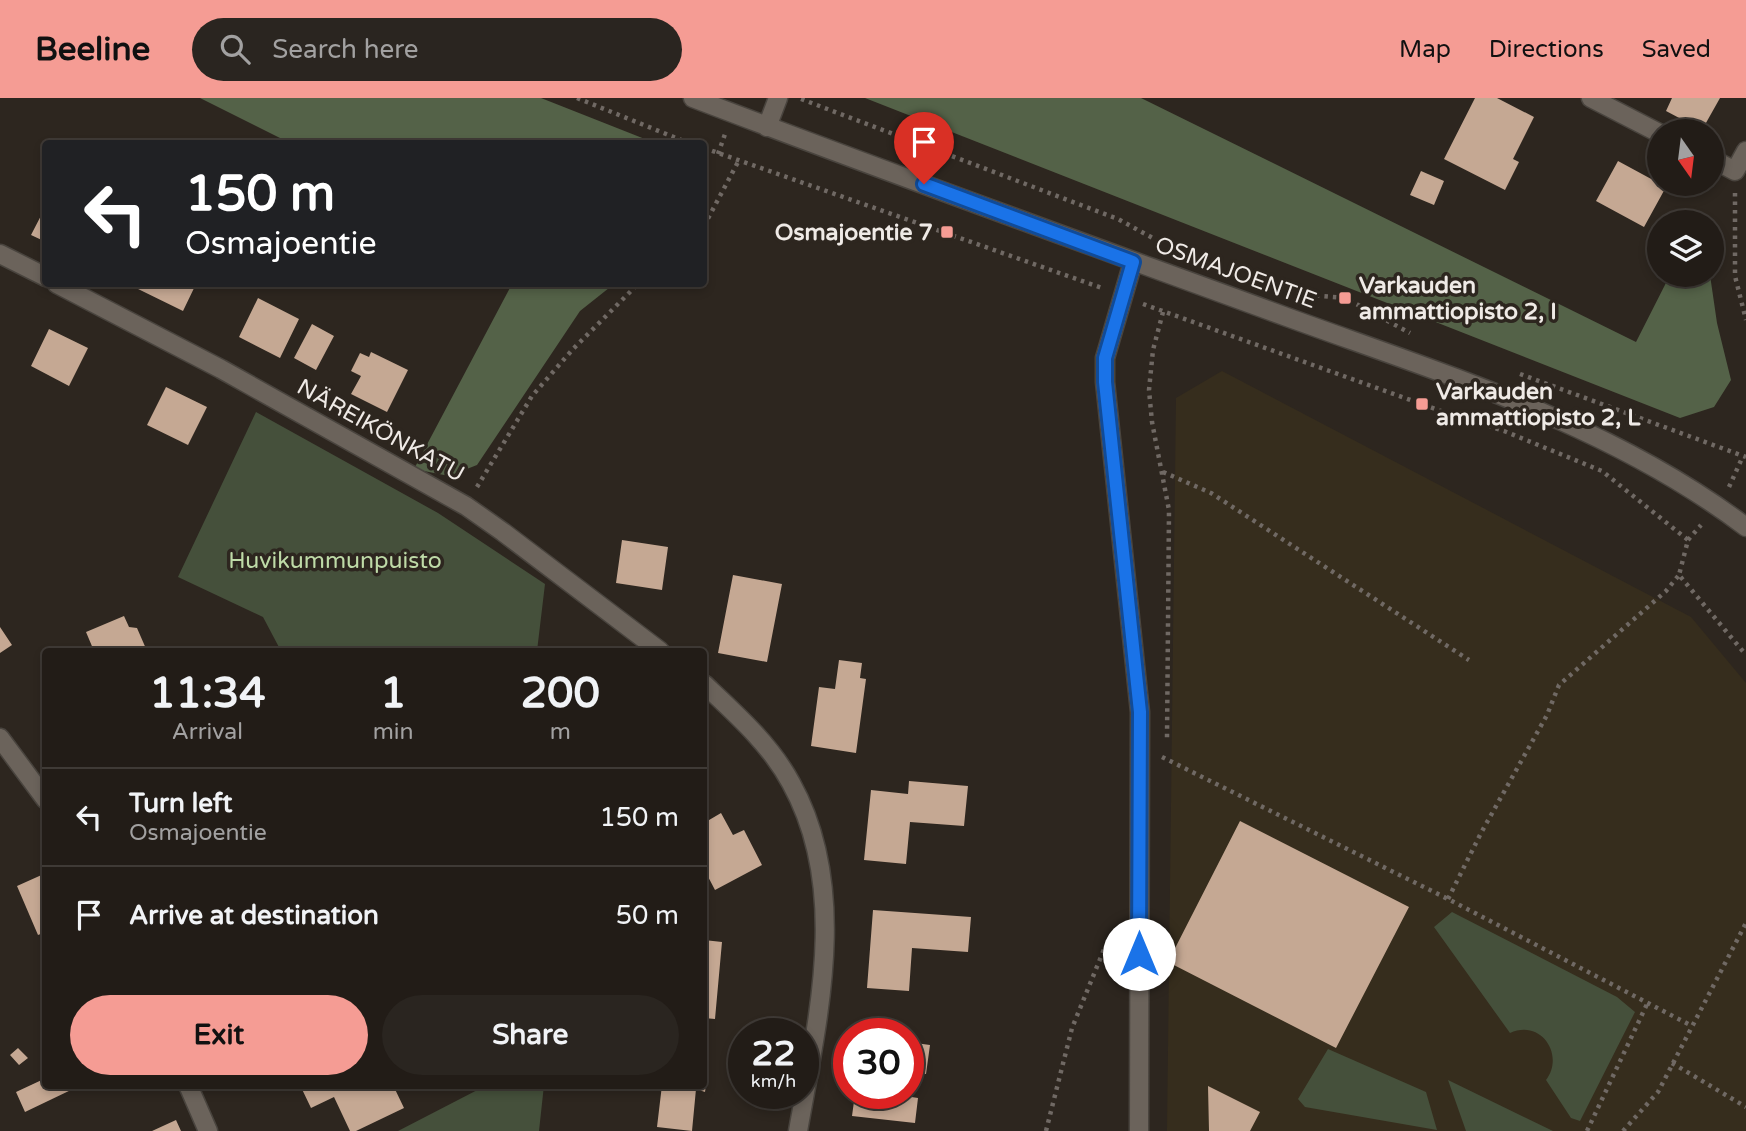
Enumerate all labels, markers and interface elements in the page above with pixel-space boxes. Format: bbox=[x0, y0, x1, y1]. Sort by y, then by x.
search box bbox=[192, 18, 682, 81]
text: Beeline bbox=[35, 30, 150, 69]
icon: search bbox=[216, 30, 254, 68]
text: Search here bbox=[272, 34, 418, 65]
text: Map bbox=[1399, 35, 1451, 64]
text: Directions bbox=[1489, 35, 1604, 64]
text: Saved bbox=[1642, 35, 1711, 64]
pin bbox=[894, 112, 954, 184]
north arrow bbox=[1647, 119, 1724, 196]
map controls bbox=[1647, 119, 1724, 287]
icon: arrive bbox=[905, 123, 943, 161]
text: 150 m bbox=[185, 165, 335, 224]
icon: left bbox=[70, 168, 161, 259]
button: layers bbox=[1647, 210, 1724, 287]
place label: Osmajoentie 7 bbox=[775, 219, 933, 247]
marker: Osmajoentie 7 bbox=[939, 224, 955, 240]
text: Osmajoentie bbox=[185, 225, 377, 263]
street label: OSMAJOENTIE bbox=[1151, 231, 1320, 315]
place label: Varkauden ammattiopisto 2, I bbox=[1359, 272, 1557, 326]
marker: Varkauden ammattiopisto 2, I bbox=[1337, 290, 1353, 306]
street label: NÄREIKÖNKATU bbox=[292, 373, 469, 489]
place label: Varkauden ammattiopisto 2, L bbox=[1436, 378, 1641, 432]
marker: Varkauden ammattiopisto 2, L bbox=[1414, 396, 1430, 412]
park label: Huvikummunpuisto bbox=[228, 547, 442, 575]
text: 11:34 bbox=[149, 668, 266, 719]
text: 1 bbox=[380, 668, 406, 719]
text: 200 bbox=[521, 668, 600, 719]
text: Arrival bbox=[172, 718, 243, 746]
text: min bbox=[373, 718, 414, 746]
text: m bbox=[550, 718, 571, 746]
text: Turn left bbox=[129, 788, 232, 819]
icon: left bbox=[70, 798, 108, 836]
text: 150 m bbox=[599, 802, 679, 833]
text: Osmajoentie bbox=[129, 819, 267, 847]
icon: arrive bbox=[70, 896, 108, 934]
text: Arrive at destination bbox=[129, 900, 379, 931]
text: 50 m bbox=[616, 900, 679, 931]
position arrow bbox=[1102, 917, 1176, 991]
button: Exit bbox=[70, 995, 368, 1075]
button: Share bbox=[382, 995, 679, 1075]
speed limit sign: 30 bbox=[833, 1018, 924, 1109]
text: 22 bbox=[752, 1033, 795, 1075]
text: km/h bbox=[751, 1070, 796, 1092]

